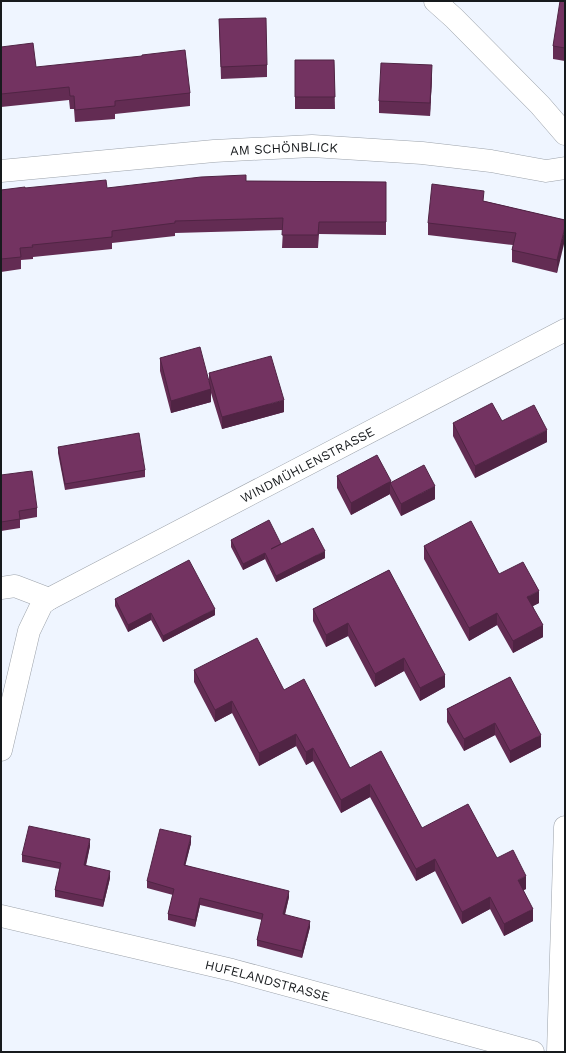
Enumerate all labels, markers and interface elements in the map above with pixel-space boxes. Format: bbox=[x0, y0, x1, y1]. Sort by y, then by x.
street label: AM SCHÖNBLICK bbox=[230, 138, 339, 158]
street label: WINDMÜHLENSTRASSE bbox=[238, 423, 377, 505]
street label: HUFELANDSTRASSE bbox=[204, 956, 331, 1004]

